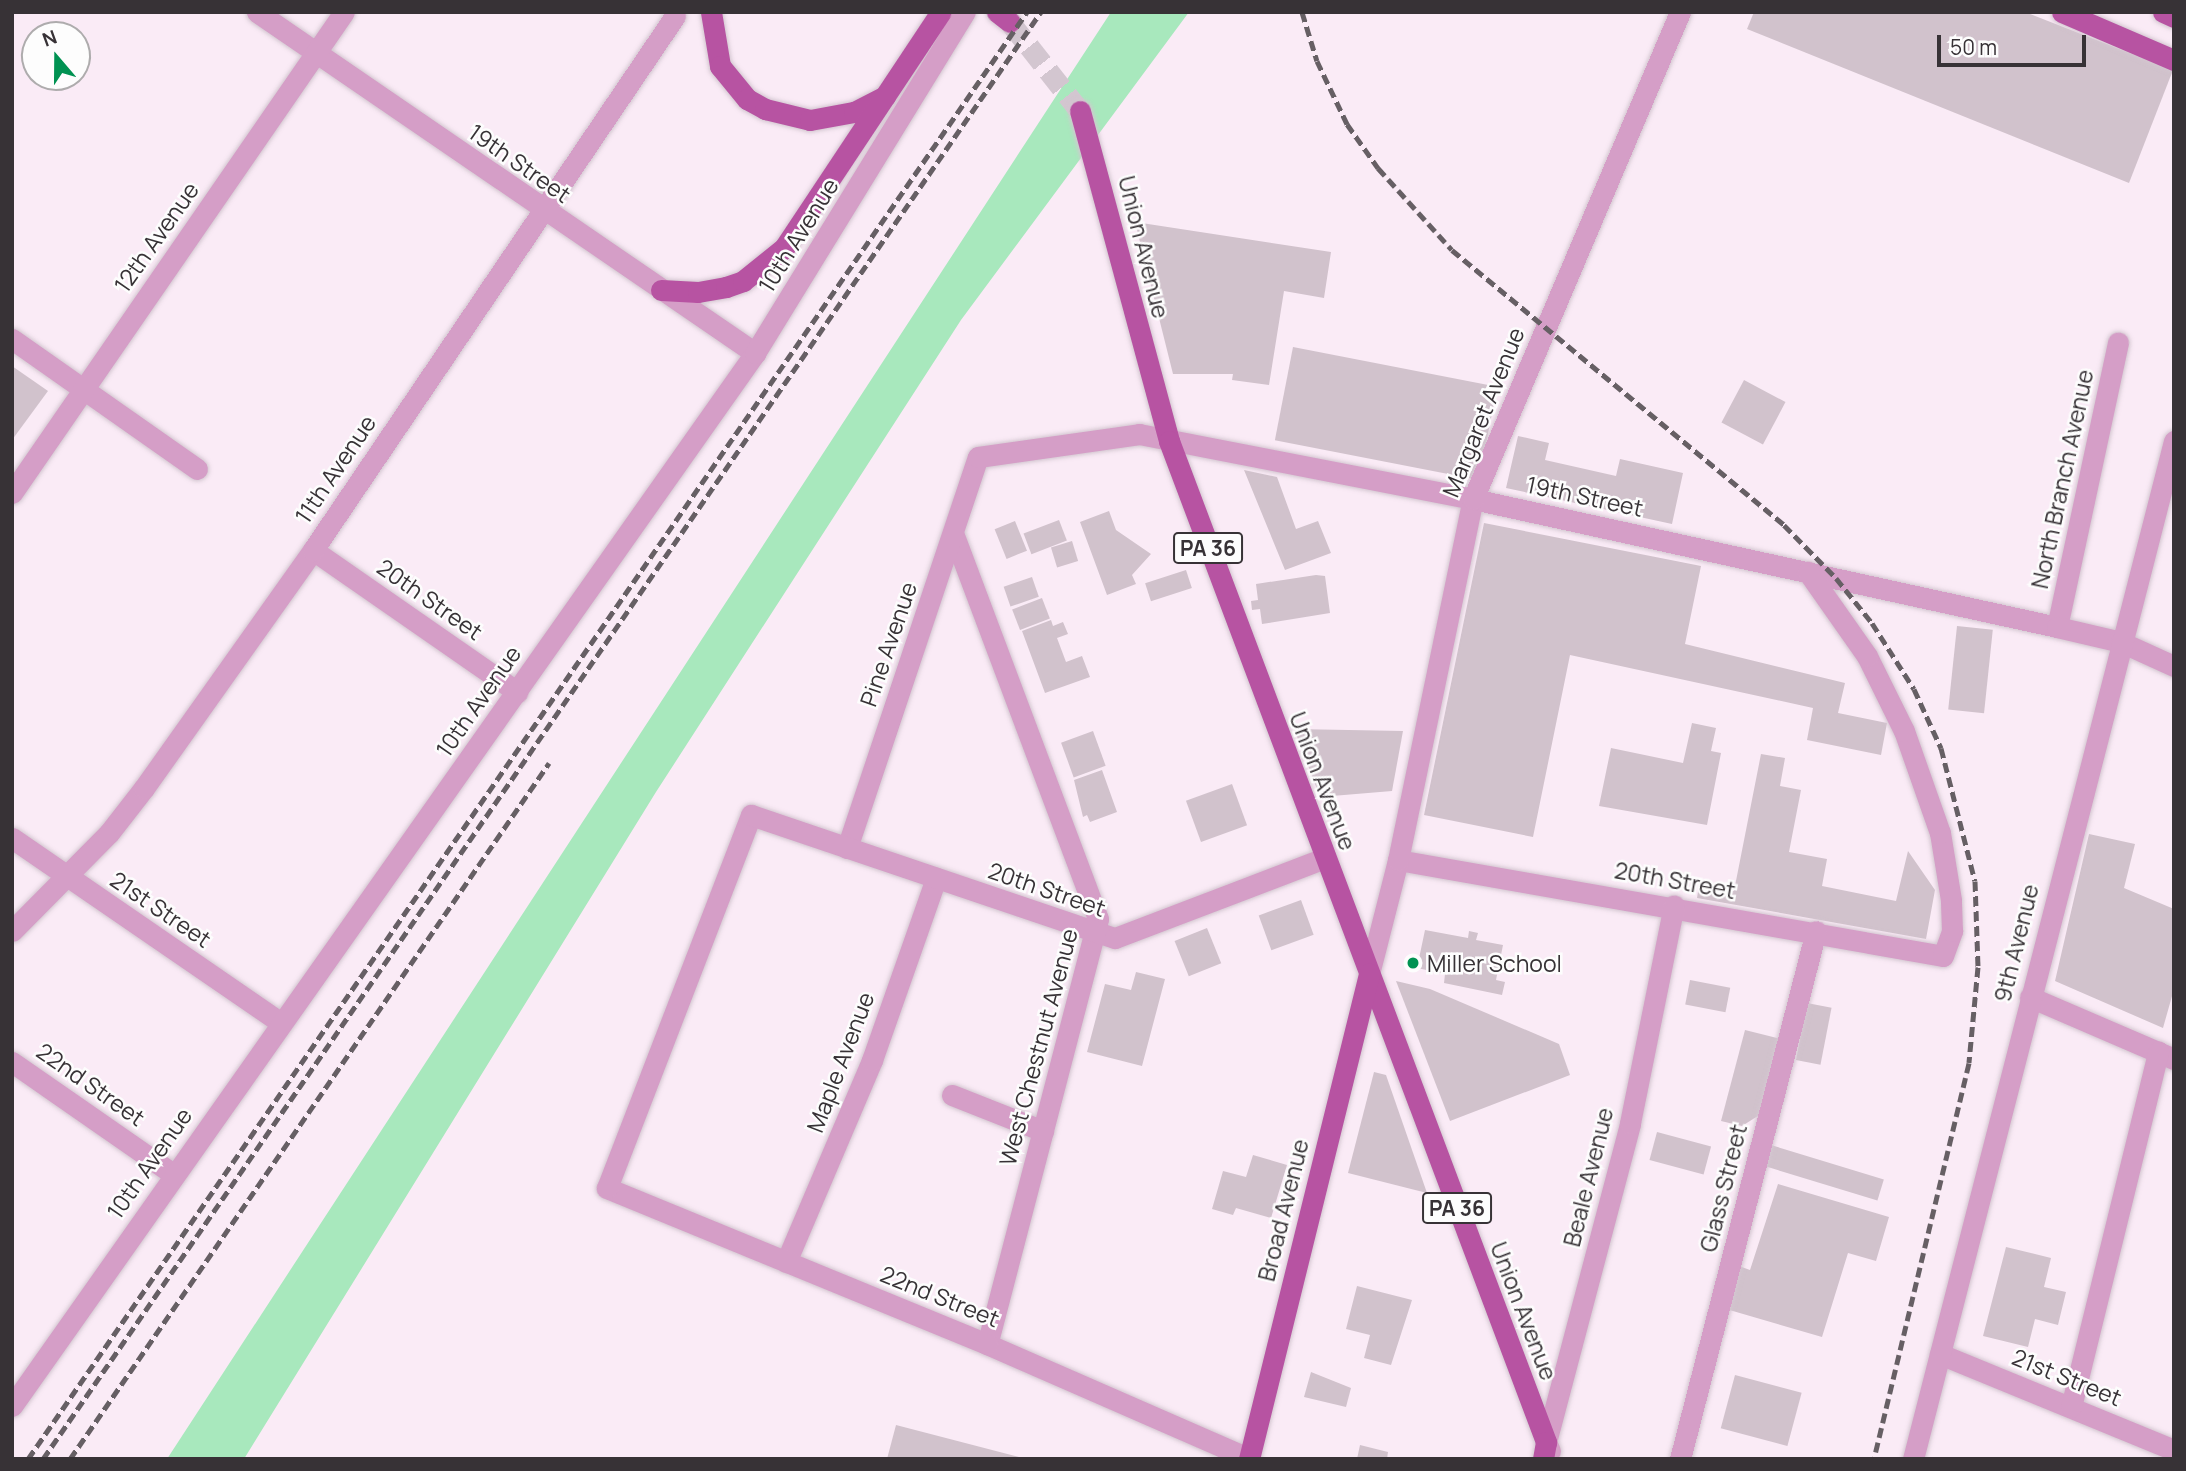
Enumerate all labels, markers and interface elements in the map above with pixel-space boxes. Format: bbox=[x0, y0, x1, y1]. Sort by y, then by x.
north arrow bbox=[21, 21, 91, 91]
scale bar bbox=[1941, 21, 2090, 65]
text: N bbox=[39, 24, 60, 53]
text: 50 m bbox=[1950, 33, 1997, 61]
street label: 19th Street bbox=[464, 118, 576, 208]
street label: 10th Avenue bbox=[752, 173, 844, 297]
street label: Union Avenue bbox=[1113, 173, 1175, 321]
street label: 12th Avenue bbox=[108, 177, 204, 297]
street label: Margaret Avenue bbox=[1436, 323, 1530, 501]
street label: North Branch Avenue bbox=[2025, 367, 2099, 591]
street label: 11th Avenue bbox=[289, 410, 381, 528]
street label: 19th Street bbox=[1524, 470, 1646, 522]
road number: PA 36 bbox=[1173, 530, 1243, 566]
street label: 20th Street bbox=[372, 553, 488, 645]
street label: Pine Avenue bbox=[854, 578, 922, 710]
street label: 10th Avenue bbox=[430, 640, 526, 762]
street label: Union Avenue bbox=[1284, 708, 1362, 854]
street label: 20th Street bbox=[985, 856, 1109, 922]
street label: 20th Street bbox=[1612, 856, 1738, 904]
street label: 21st Street bbox=[105, 865, 217, 953]
street label: 9th Avenue bbox=[1988, 881, 2044, 1005]
street label: West Chestnut Avenue bbox=[993, 925, 1083, 1169]
place label: Miller School bbox=[1427, 949, 1562, 977]
marker: Miller School bbox=[1405, 955, 1421, 971]
street label: Maple Avenue bbox=[801, 988, 879, 1136]
street label: 22nd Street bbox=[32, 1037, 150, 1131]
street label: 10th Avenue bbox=[101, 1102, 197, 1224]
street label: Beale Avenue bbox=[1557, 1105, 1619, 1249]
street label: Glass Street bbox=[1694, 1121, 1752, 1255]
street label: Broad Avenue bbox=[1252, 1136, 1314, 1284]
road number: PA 36 bbox=[1422, 1190, 1492, 1226]
street label: Union Avenue bbox=[1485, 1238, 1563, 1384]
street label: 22nd Street bbox=[877, 1260, 1003, 1332]
street label: 21st Street bbox=[2008, 1343, 2126, 1411]

